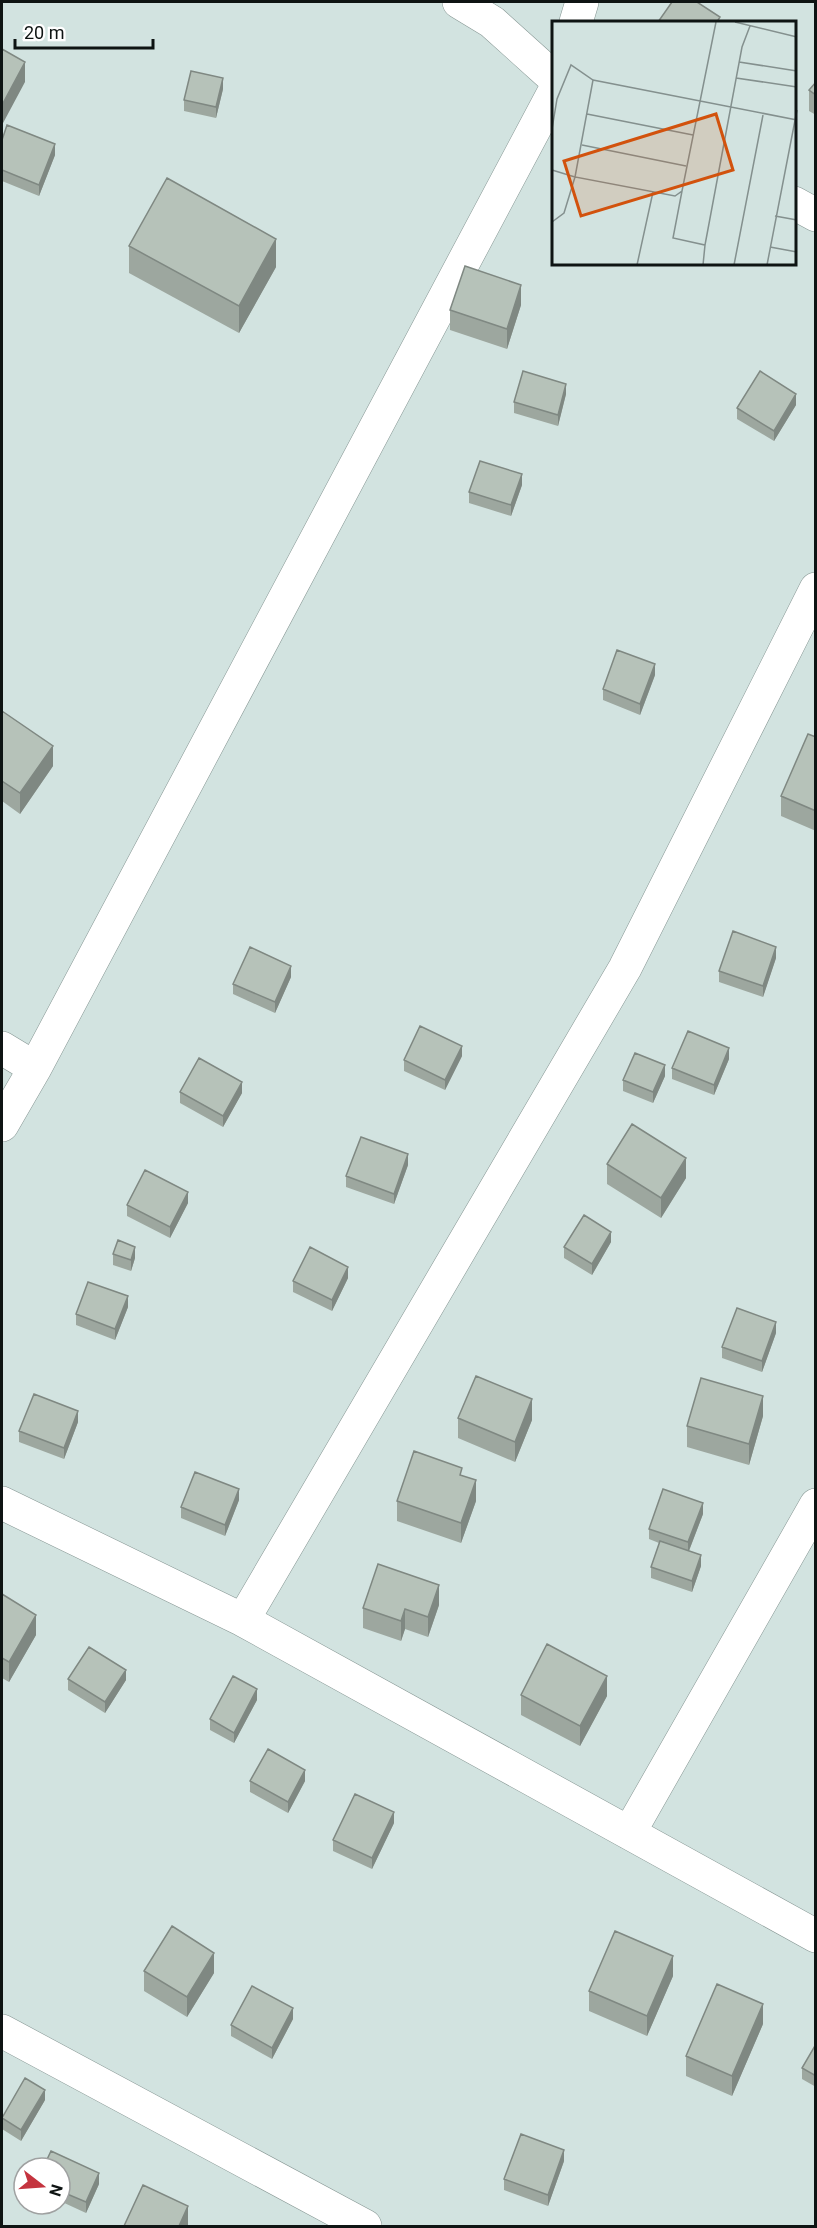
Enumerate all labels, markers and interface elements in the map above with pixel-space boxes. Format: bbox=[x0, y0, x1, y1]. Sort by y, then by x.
scale bar bbox=[15, 12, 153, 50]
inset map bbox=[552, 21, 796, 266]
text: 20 m bbox=[24, 22, 64, 43]
north arrow bbox=[12, 2156, 72, 2216]
text: N bbox=[45, 2182, 67, 2198]

